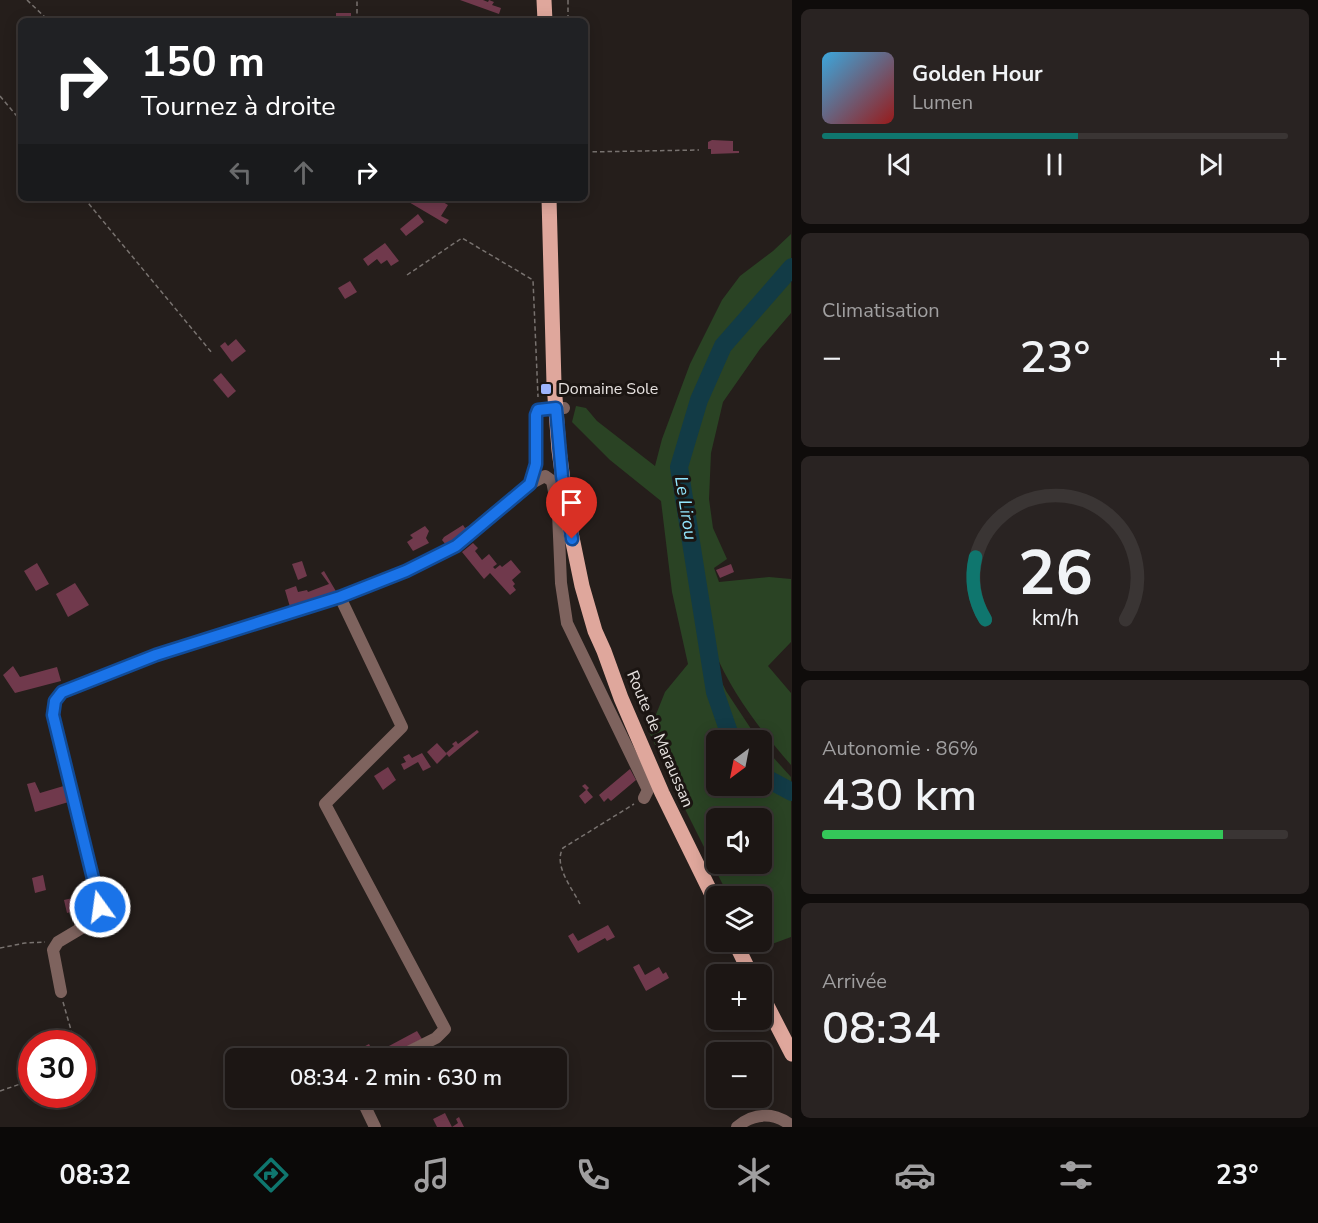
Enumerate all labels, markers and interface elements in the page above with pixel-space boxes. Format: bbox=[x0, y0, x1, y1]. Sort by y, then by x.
text: 150 m bbox=[141, 34, 265, 91]
icon: right bbox=[42, 42, 120, 120]
text: Golden Hour bbox=[912, 59, 1043, 89]
text: Tournez à droite bbox=[141, 88, 336, 125]
text: Lumen bbox=[912, 89, 973, 116]
icon: previous bbox=[883, 148, 916, 181]
icon: pause bbox=[1038, 148, 1071, 181]
icon: next bbox=[1194, 148, 1227, 181]
icon: left bbox=[224, 156, 257, 189]
icon: ahead bbox=[287, 156, 320, 189]
icon: right bbox=[350, 156, 383, 189]
text: Climatisation bbox=[822, 297, 940, 324]
text: 23° bbox=[1020, 327, 1090, 388]
text: − bbox=[822, 335, 842, 380]
text: + bbox=[1268, 335, 1288, 380]
place label: Domaine Sole bbox=[558, 378, 658, 400]
marker: Domaine Sole bbox=[539, 382, 553, 396]
water label: Le Lirou bbox=[669, 474, 703, 542]
pin bbox=[546, 477, 597, 539]
icon: arrive bbox=[555, 486, 588, 519]
text: 26 bbox=[1018, 532, 1092, 617]
text: km/h bbox=[1031, 604, 1079, 634]
street label: Route de Maraussan bbox=[621, 667, 699, 811]
north arrow bbox=[706, 730, 772, 796]
map controls bbox=[706, 730, 772, 1108]
text: Autonomie · 86% bbox=[822, 735, 978, 762]
text: 430 km bbox=[822, 765, 977, 826]
button: sound bbox=[706, 808, 772, 874]
position arrow bbox=[68, 875, 132, 939]
button: layers bbox=[706, 886, 772, 952]
button: + bbox=[706, 964, 772, 1030]
text: Arrivée bbox=[822, 968, 887, 995]
text: 08:34 bbox=[822, 998, 941, 1059]
speed limit sign: 30 bbox=[18, 1030, 96, 1108]
button: − bbox=[706, 1042, 772, 1108]
text: 08:34 · 2 min · 630 m bbox=[290, 1063, 502, 1093]
icon: directions bbox=[250, 1154, 292, 1196]
icon: music bbox=[411, 1154, 453, 1196]
icon: phone bbox=[572, 1154, 614, 1196]
icon: climate bbox=[733, 1154, 775, 1196]
icon: car bbox=[894, 1154, 936, 1196]
icon: filters bbox=[1055, 1154, 1097, 1196]
text: 08:32 bbox=[59, 1157, 131, 1194]
text: 23° bbox=[1216, 1157, 1258, 1194]

